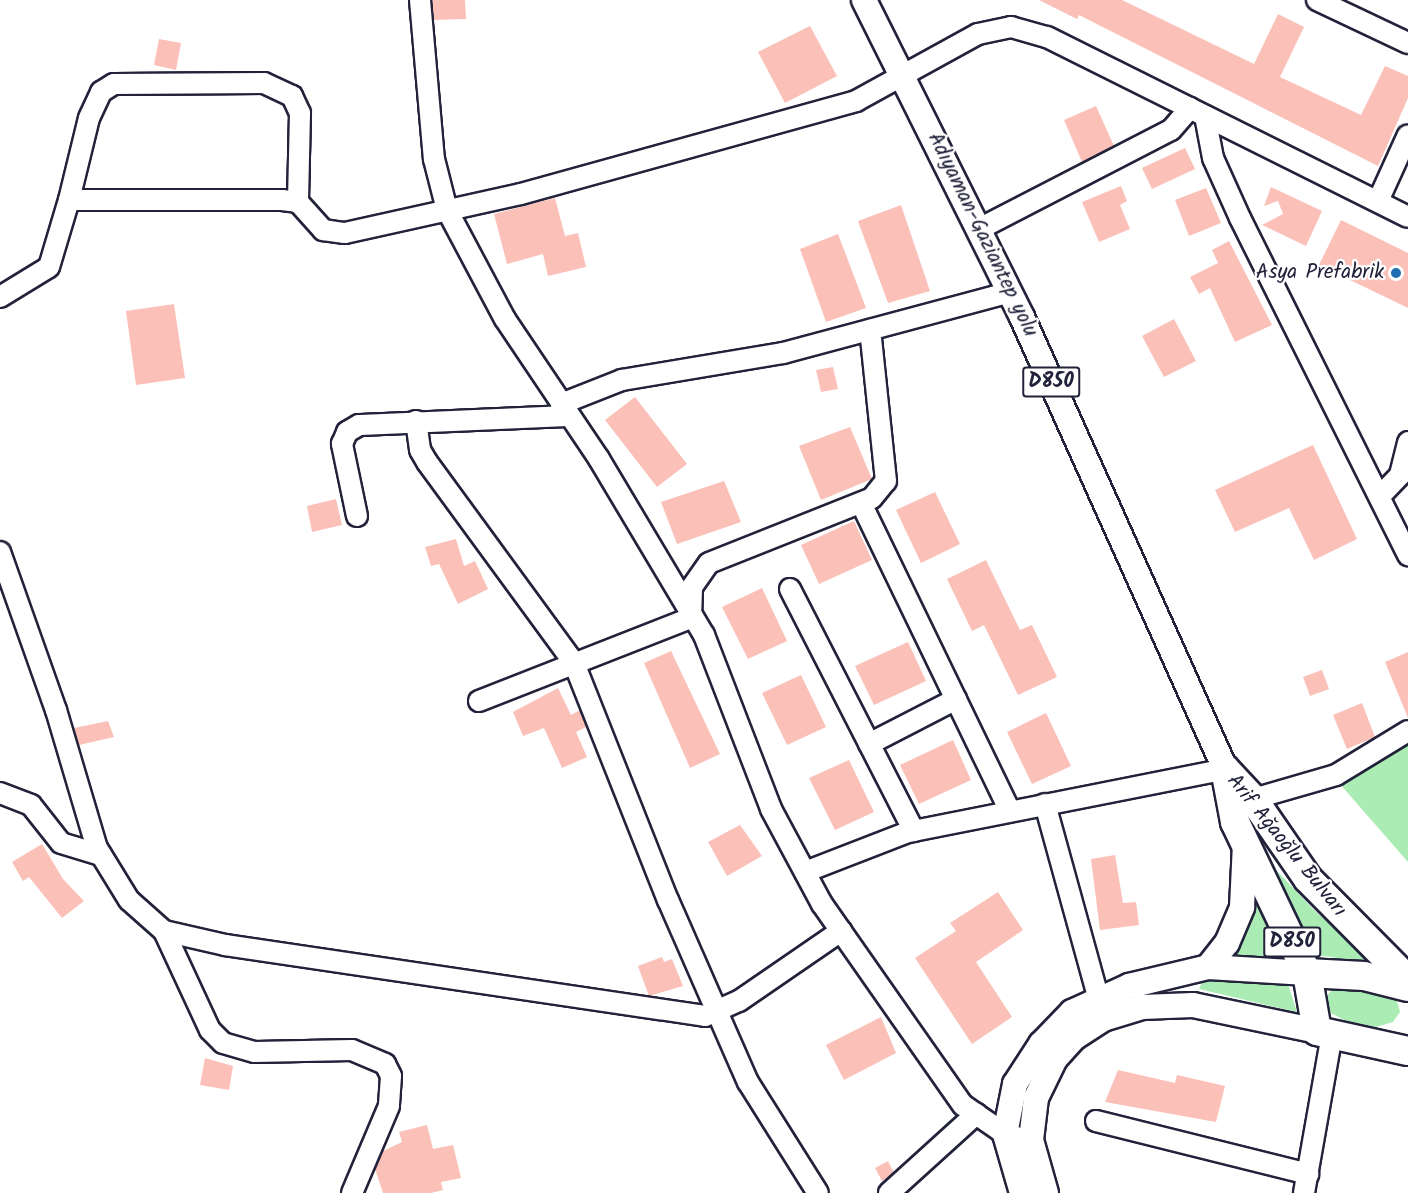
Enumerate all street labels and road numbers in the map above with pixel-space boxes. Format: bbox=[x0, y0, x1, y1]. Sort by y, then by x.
street label: Adıyaman-Gaziantep yolu bbox=[921, 129, 1043, 341]
road number: D850 bbox=[1021, 365, 1081, 399]
street label: Arif Ağaoğlu Bulvarı bbox=[1221, 770, 1351, 922]
road number: D850 bbox=[1262, 925, 1322, 959]

